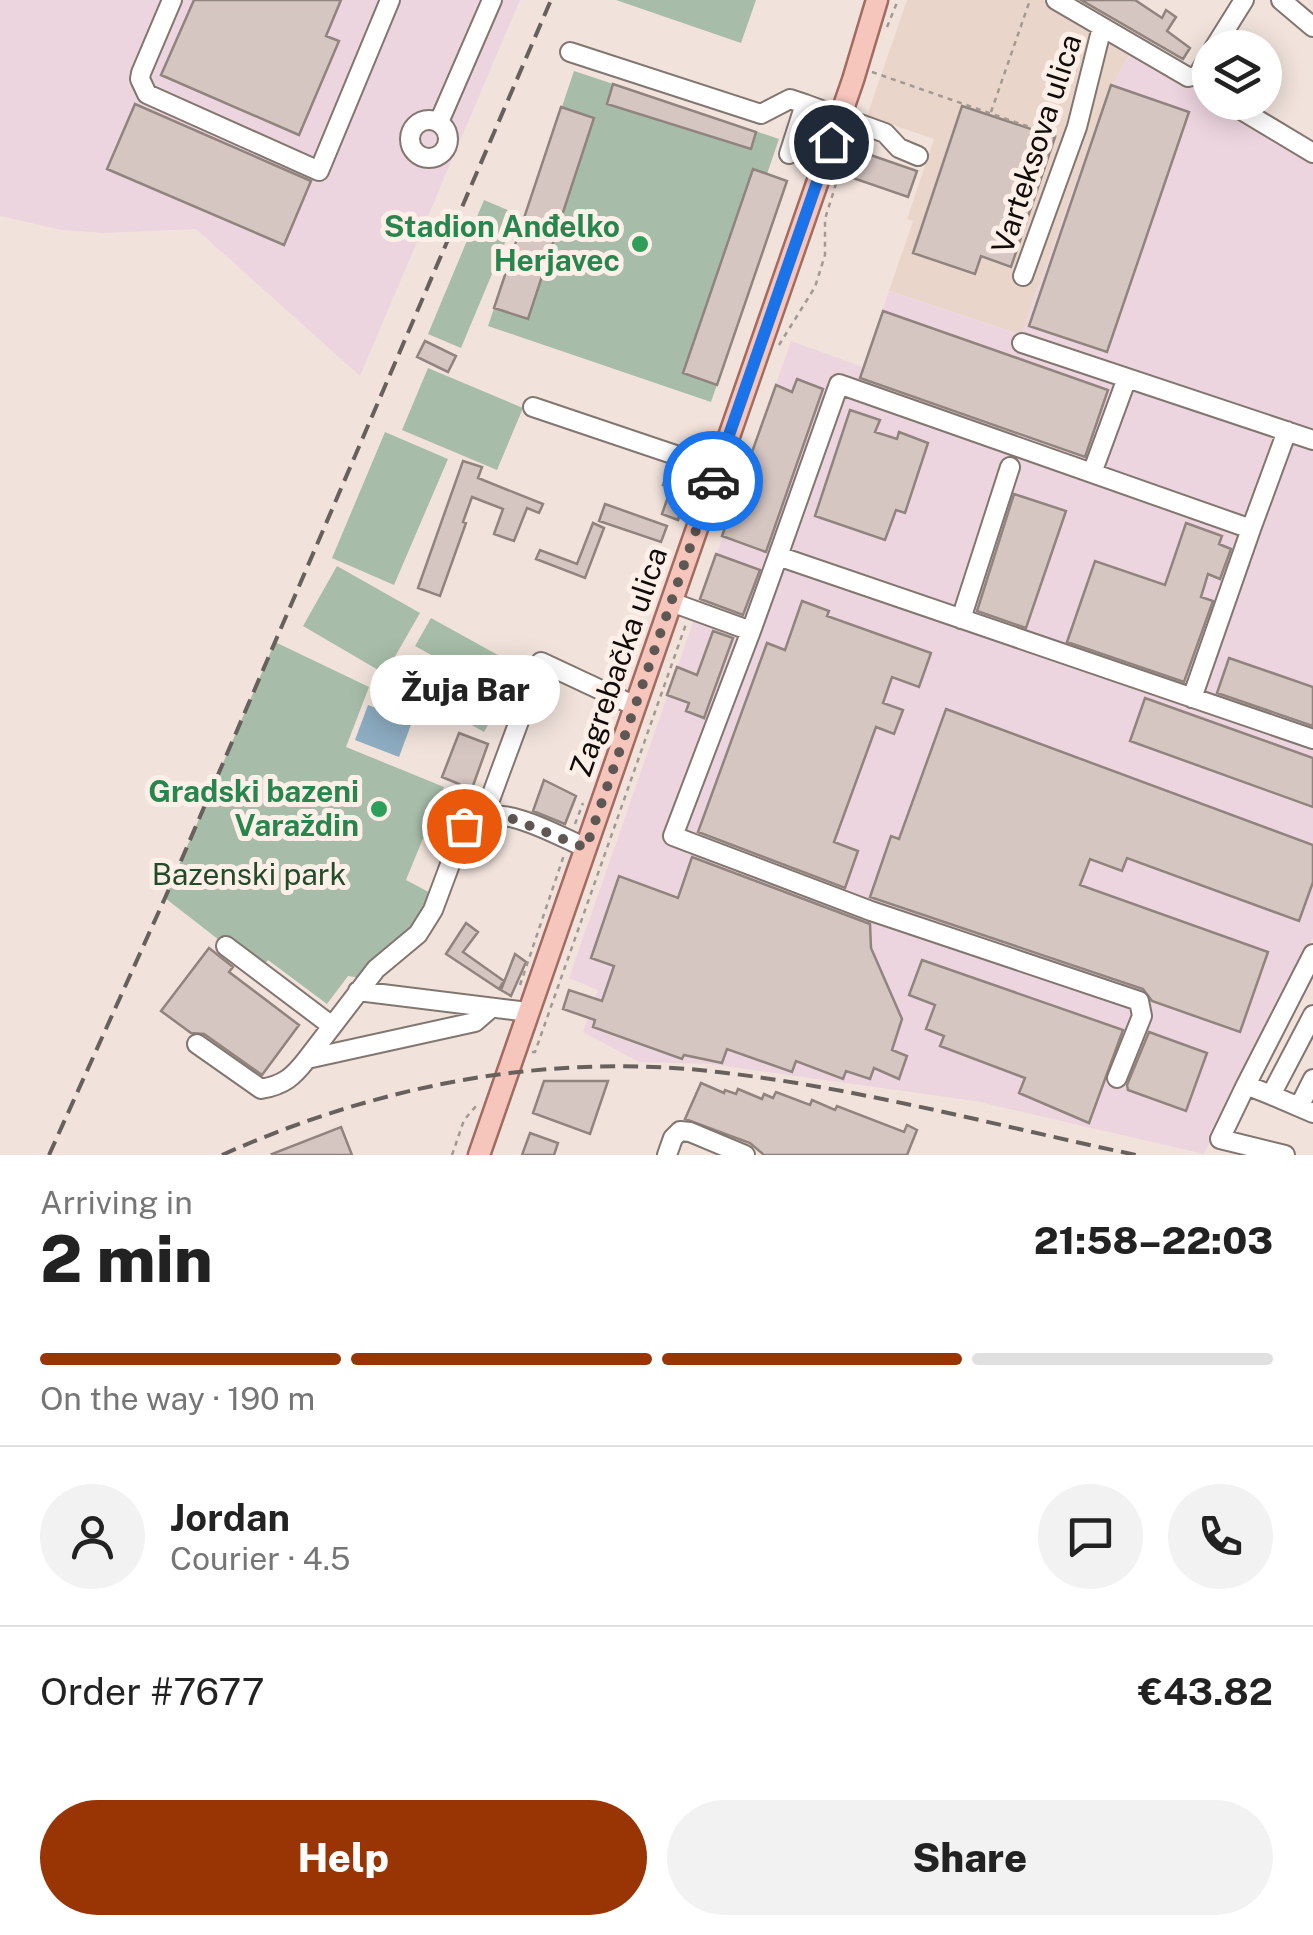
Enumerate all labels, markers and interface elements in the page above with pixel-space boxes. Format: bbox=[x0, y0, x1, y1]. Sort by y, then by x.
street label: Varteksova ulica bbox=[984, 29, 1089, 258]
map controls bbox=[1192, 30, 1282, 120]
button: layers bbox=[1192, 30, 1282, 120]
pin bbox=[789, 100, 874, 185]
icon: home bbox=[804, 115, 859, 170]
place label: Stadion Anđelko Herjavec bbox=[384, 208, 620, 278]
marker: Stadion Anđelko Herjavec bbox=[629, 233, 651, 255]
courier bbox=[663, 431, 763, 531]
icon: car bbox=[686, 454, 741, 509]
street label: Zagrebačka ulica bbox=[562, 542, 674, 781]
callout: Žuja Bar bbox=[369, 656, 559, 726]
text: Žuja Bar bbox=[400, 671, 530, 708]
place label: Gradski bazeni Varaždin bbox=[148, 773, 359, 843]
pin bbox=[422, 784, 507, 869]
marker: Gradski bazeni Varaždin bbox=[368, 798, 390, 820]
icon: bag bbox=[437, 799, 492, 854]
park label: Bazenski park bbox=[152, 856, 346, 892]
text: Arriving in bbox=[40, 1184, 193, 1221]
text: 21:58–22:03 bbox=[1034, 1218, 1273, 1263]
text: 2 min bbox=[40, 1220, 213, 1297]
text: On the way · 190 m bbox=[40, 1380, 315, 1417]
button: person bbox=[40, 1484, 145, 1589]
button: chat bbox=[1038, 1484, 1143, 1589]
button: phone bbox=[1168, 1484, 1273, 1589]
text: Jordan bbox=[170, 1495, 290, 1540]
text: Courier · 4.5 bbox=[170, 1540, 350, 1577]
text: Order #7677 bbox=[40, 1669, 265, 1714]
text: €43.82 bbox=[1138, 1669, 1273, 1714]
button: Help bbox=[40, 1800, 647, 1915]
button: Share bbox=[667, 1800, 1273, 1915]

